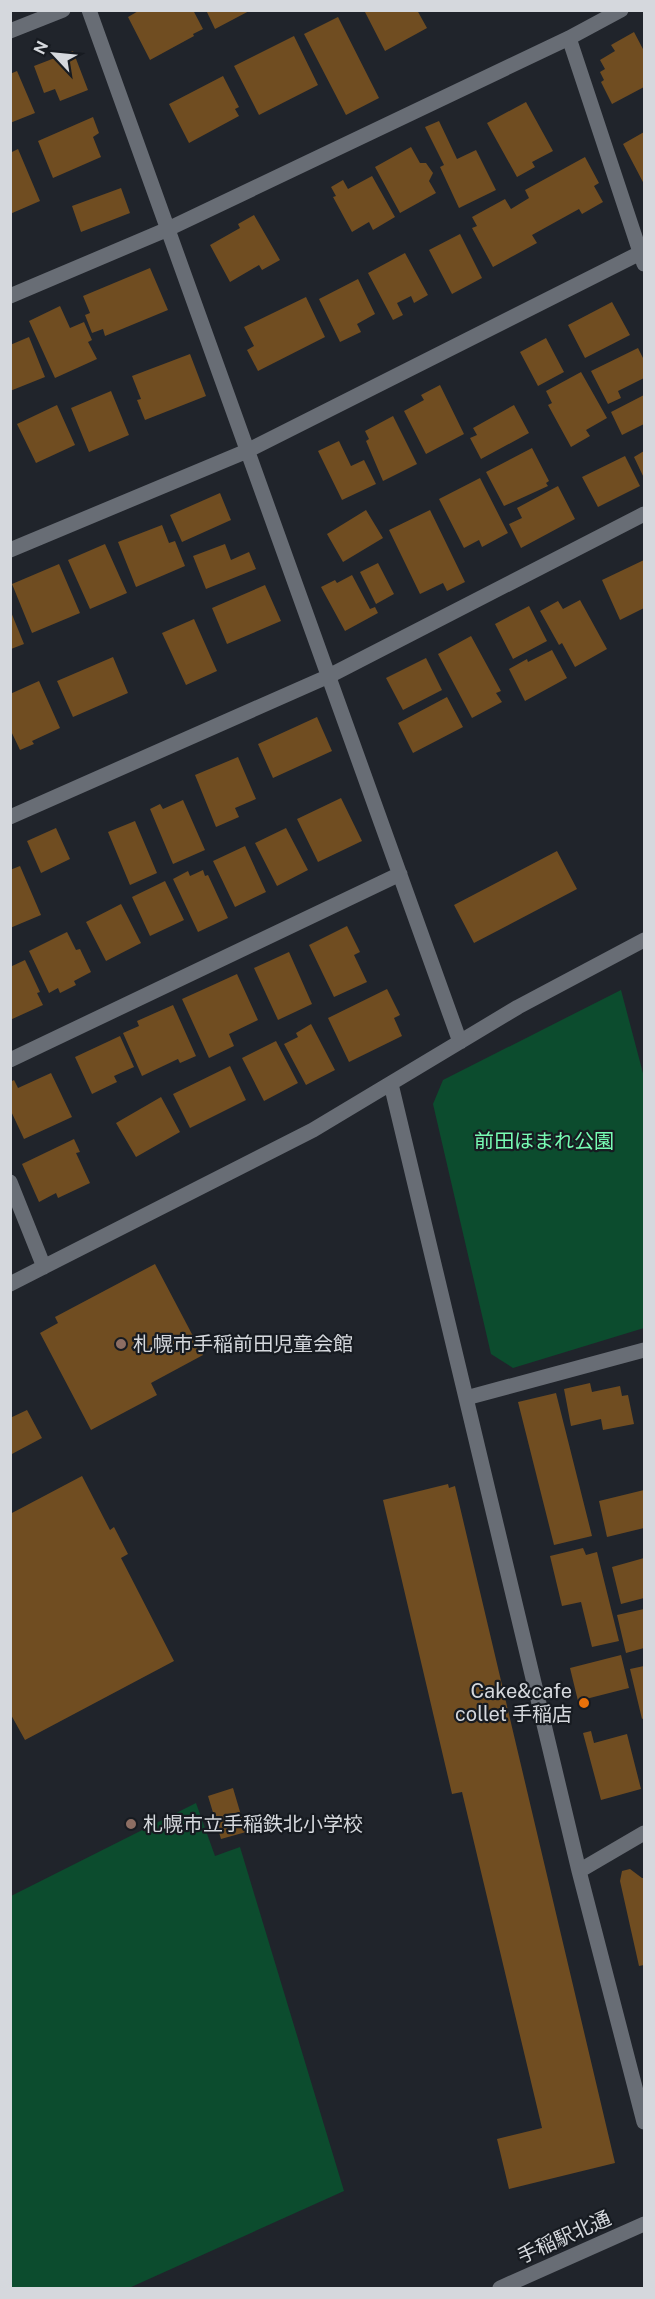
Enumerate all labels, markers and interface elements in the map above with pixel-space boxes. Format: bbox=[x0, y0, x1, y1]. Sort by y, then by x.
north arrow bbox=[24, 24, 84, 84]
text: N bbox=[30, 38, 52, 57]
park label: 前田ほまれ公園 bbox=[474, 1129, 614, 1153]
place label: 札幌市手稲前田児童会館 bbox=[133, 1332, 353, 1356]
marker: 札幌市手稲前田児童会館 bbox=[114, 1337, 128, 1351]
place label: Cake&cafe collet 手稲店 bbox=[455, 1679, 572, 1726]
marker: Cake&cafe collet 手稲店 bbox=[577, 1696, 591, 1710]
place label: 札幌市立手稲鉄北小学校 bbox=[143, 1812, 363, 1836]
marker: 札幌市立手稲鉄北小学校 bbox=[124, 1817, 138, 1831]
street label: 手稲駅北通 bbox=[513, 2206, 615, 2268]

